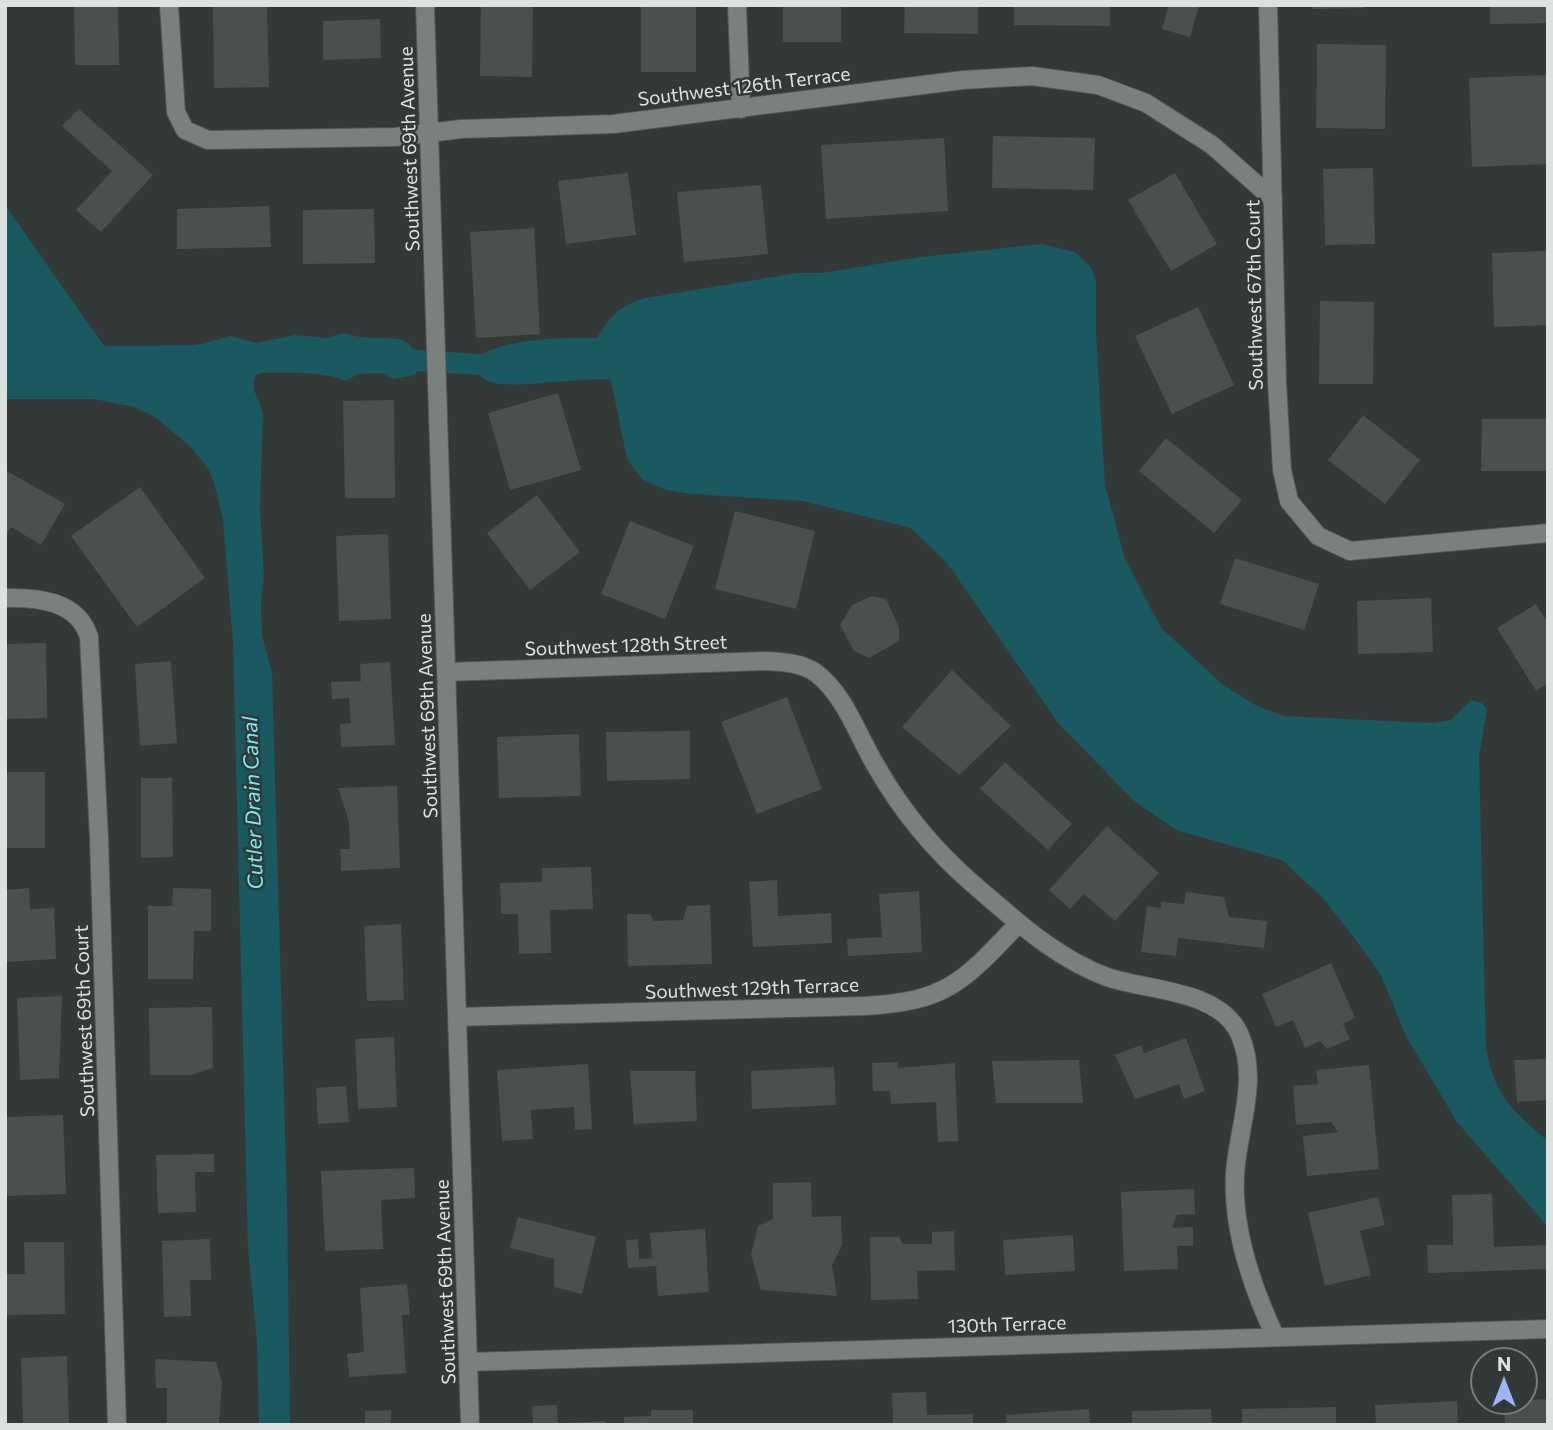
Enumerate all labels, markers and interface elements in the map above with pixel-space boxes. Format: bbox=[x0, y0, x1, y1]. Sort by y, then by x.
street label: Southwest 69th Avenue bbox=[393, 46, 424, 252]
street label: Southwest 126th Terrace bbox=[636, 61, 852, 110]
street label: Southwest 67th Court bbox=[1240, 199, 1267, 391]
street label: Southwest 69th Avenue bbox=[411, 613, 442, 819]
street label: Southwest 128th Street bbox=[524, 629, 728, 660]
water label: Cutler Drain Canal bbox=[236, 715, 267, 890]
street label: Southwest 69th Court bbox=[69, 924, 98, 1117]
street label: Southwest 129th Terrace bbox=[645, 972, 859, 1003]
street label: Southwest 69th Avenue bbox=[429, 1179, 460, 1385]
street label: 130th Terrace bbox=[947, 1310, 1067, 1337]
north arrow bbox=[1469, 1346, 1539, 1416]
text: N bbox=[1497, 1352, 1511, 1375]

